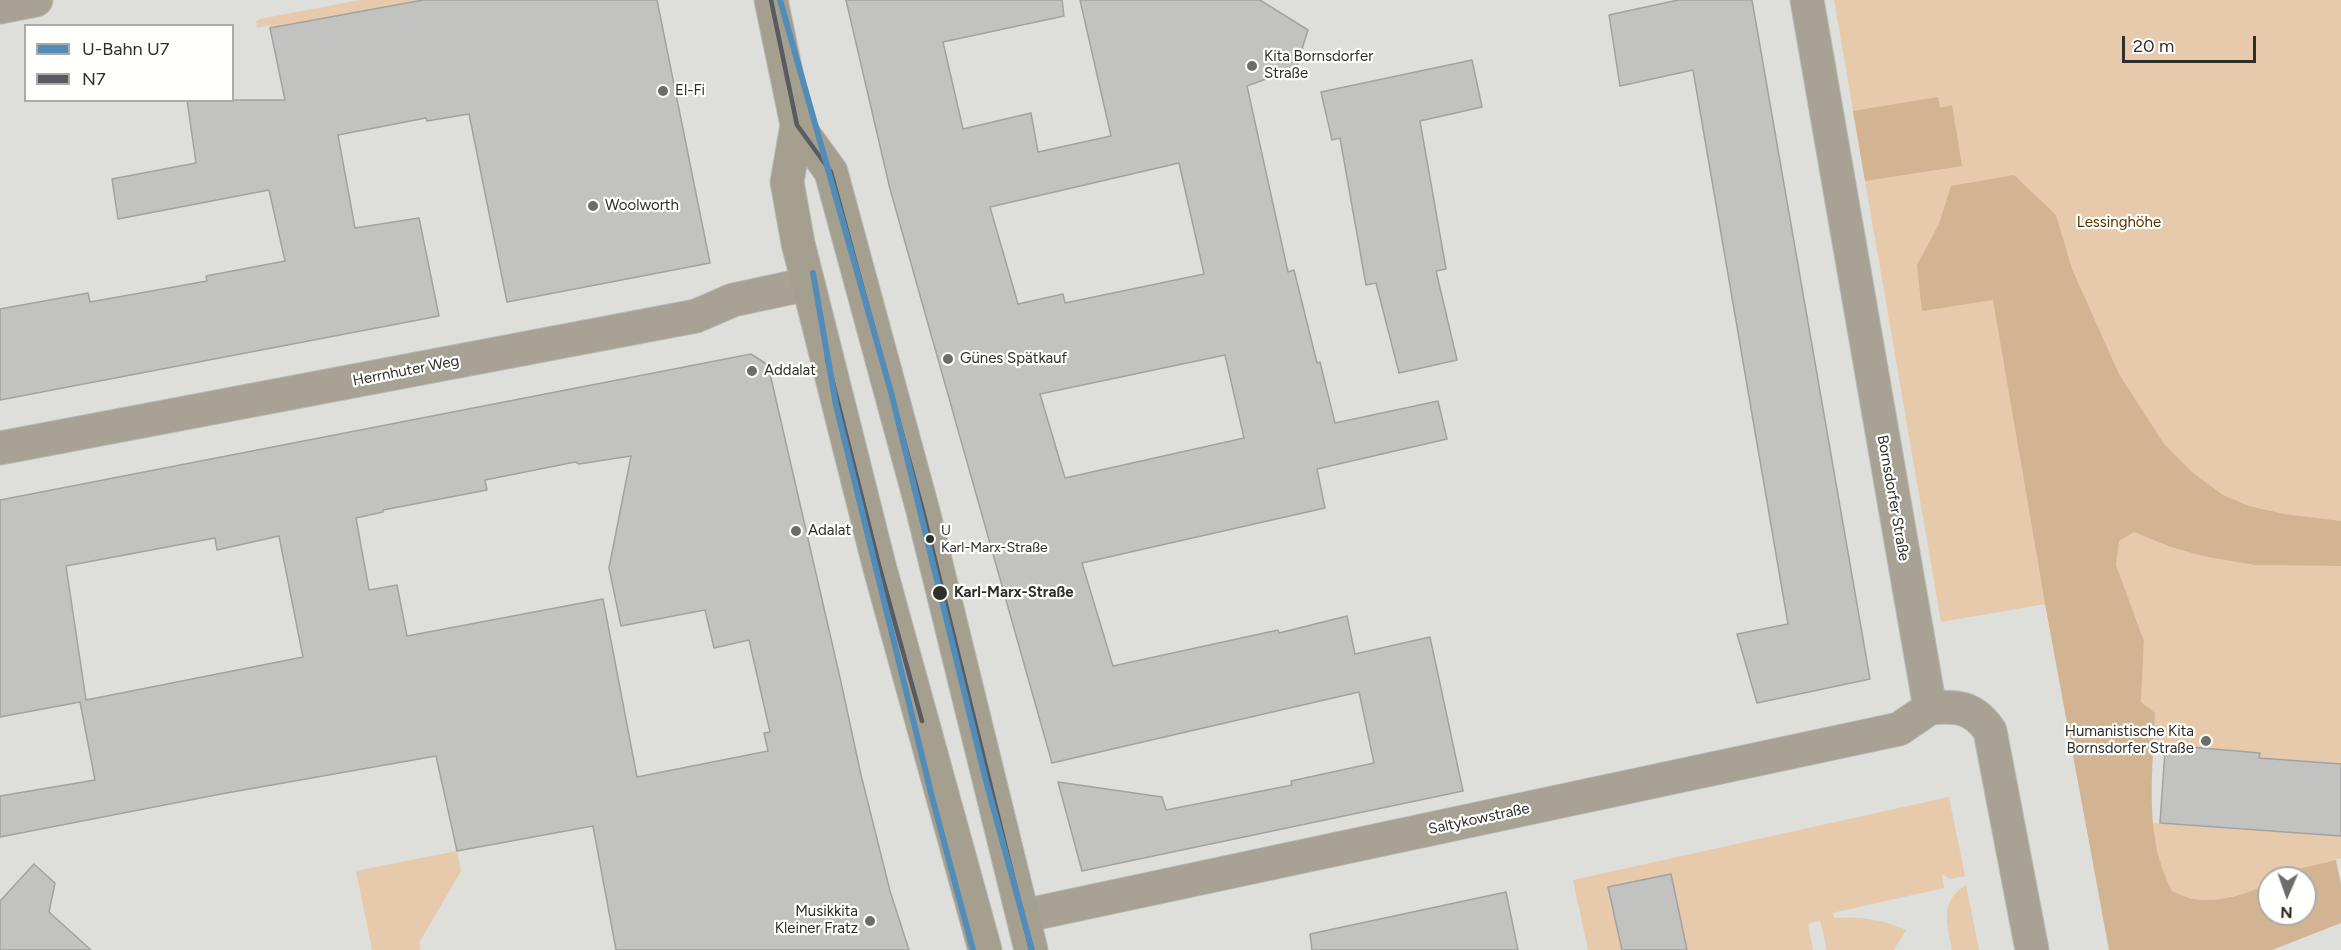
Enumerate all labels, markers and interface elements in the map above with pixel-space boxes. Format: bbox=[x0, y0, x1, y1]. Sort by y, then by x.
legend bbox=[24, 24, 234, 102]
scale bar bbox=[2125, 24, 2258, 62]
text: 20 m bbox=[2133, 35, 2174, 57]
text: U-Bahn U7 bbox=[82, 38, 169, 60]
place label: Kita Bornsdorfer Straße bbox=[1264, 48, 1373, 83]
marker: Kita Bornsdorfer Straße bbox=[1245, 59, 1259, 73]
text: N7 bbox=[82, 68, 106, 90]
place label: El-Fi bbox=[675, 82, 705, 100]
marker: El-Fi bbox=[656, 84, 670, 98]
place label: Woolworth bbox=[605, 197, 679, 215]
marker: Woolworth bbox=[586, 199, 600, 213]
park label: Lessinghöhe bbox=[2077, 214, 2161, 232]
place label: Günes Spätkauf bbox=[960, 350, 1067, 368]
street label: Herrnhuter Weg bbox=[351, 352, 461, 390]
marker: Günes Spätkauf bbox=[941, 352, 955, 366]
place label: Addalat bbox=[764, 362, 816, 380]
marker: Addalat bbox=[745, 364, 759, 378]
street label: Bornsdorfer Straße bbox=[1873, 434, 1913, 562]
place label: Adalat bbox=[808, 522, 851, 540]
place label: U Karl-Marx-Straße bbox=[941, 523, 1048, 556]
marker: Adalat bbox=[789, 524, 803, 538]
marker: U Karl-Marx-Straße bbox=[924, 533, 936, 545]
marker: Karl-Marx-Straße bbox=[931, 584, 949, 602]
place label: Karl-Marx-Straße bbox=[954, 584, 1074, 602]
place label: Humanistische Kita Bornsdorfer Straße bbox=[2065, 723, 2194, 758]
marker: Humanistische Kita Bornsdorfer Straße bbox=[2199, 734, 2213, 748]
street label: Saltykowstraße bbox=[1427, 799, 1531, 839]
north arrow bbox=[2257, 866, 2317, 926]
place label: Musikkita Kleiner Fratz bbox=[775, 903, 858, 938]
text: N bbox=[2280, 903, 2293, 922]
marker: Musikkita Kleiner Fratz bbox=[863, 914, 877, 928]

